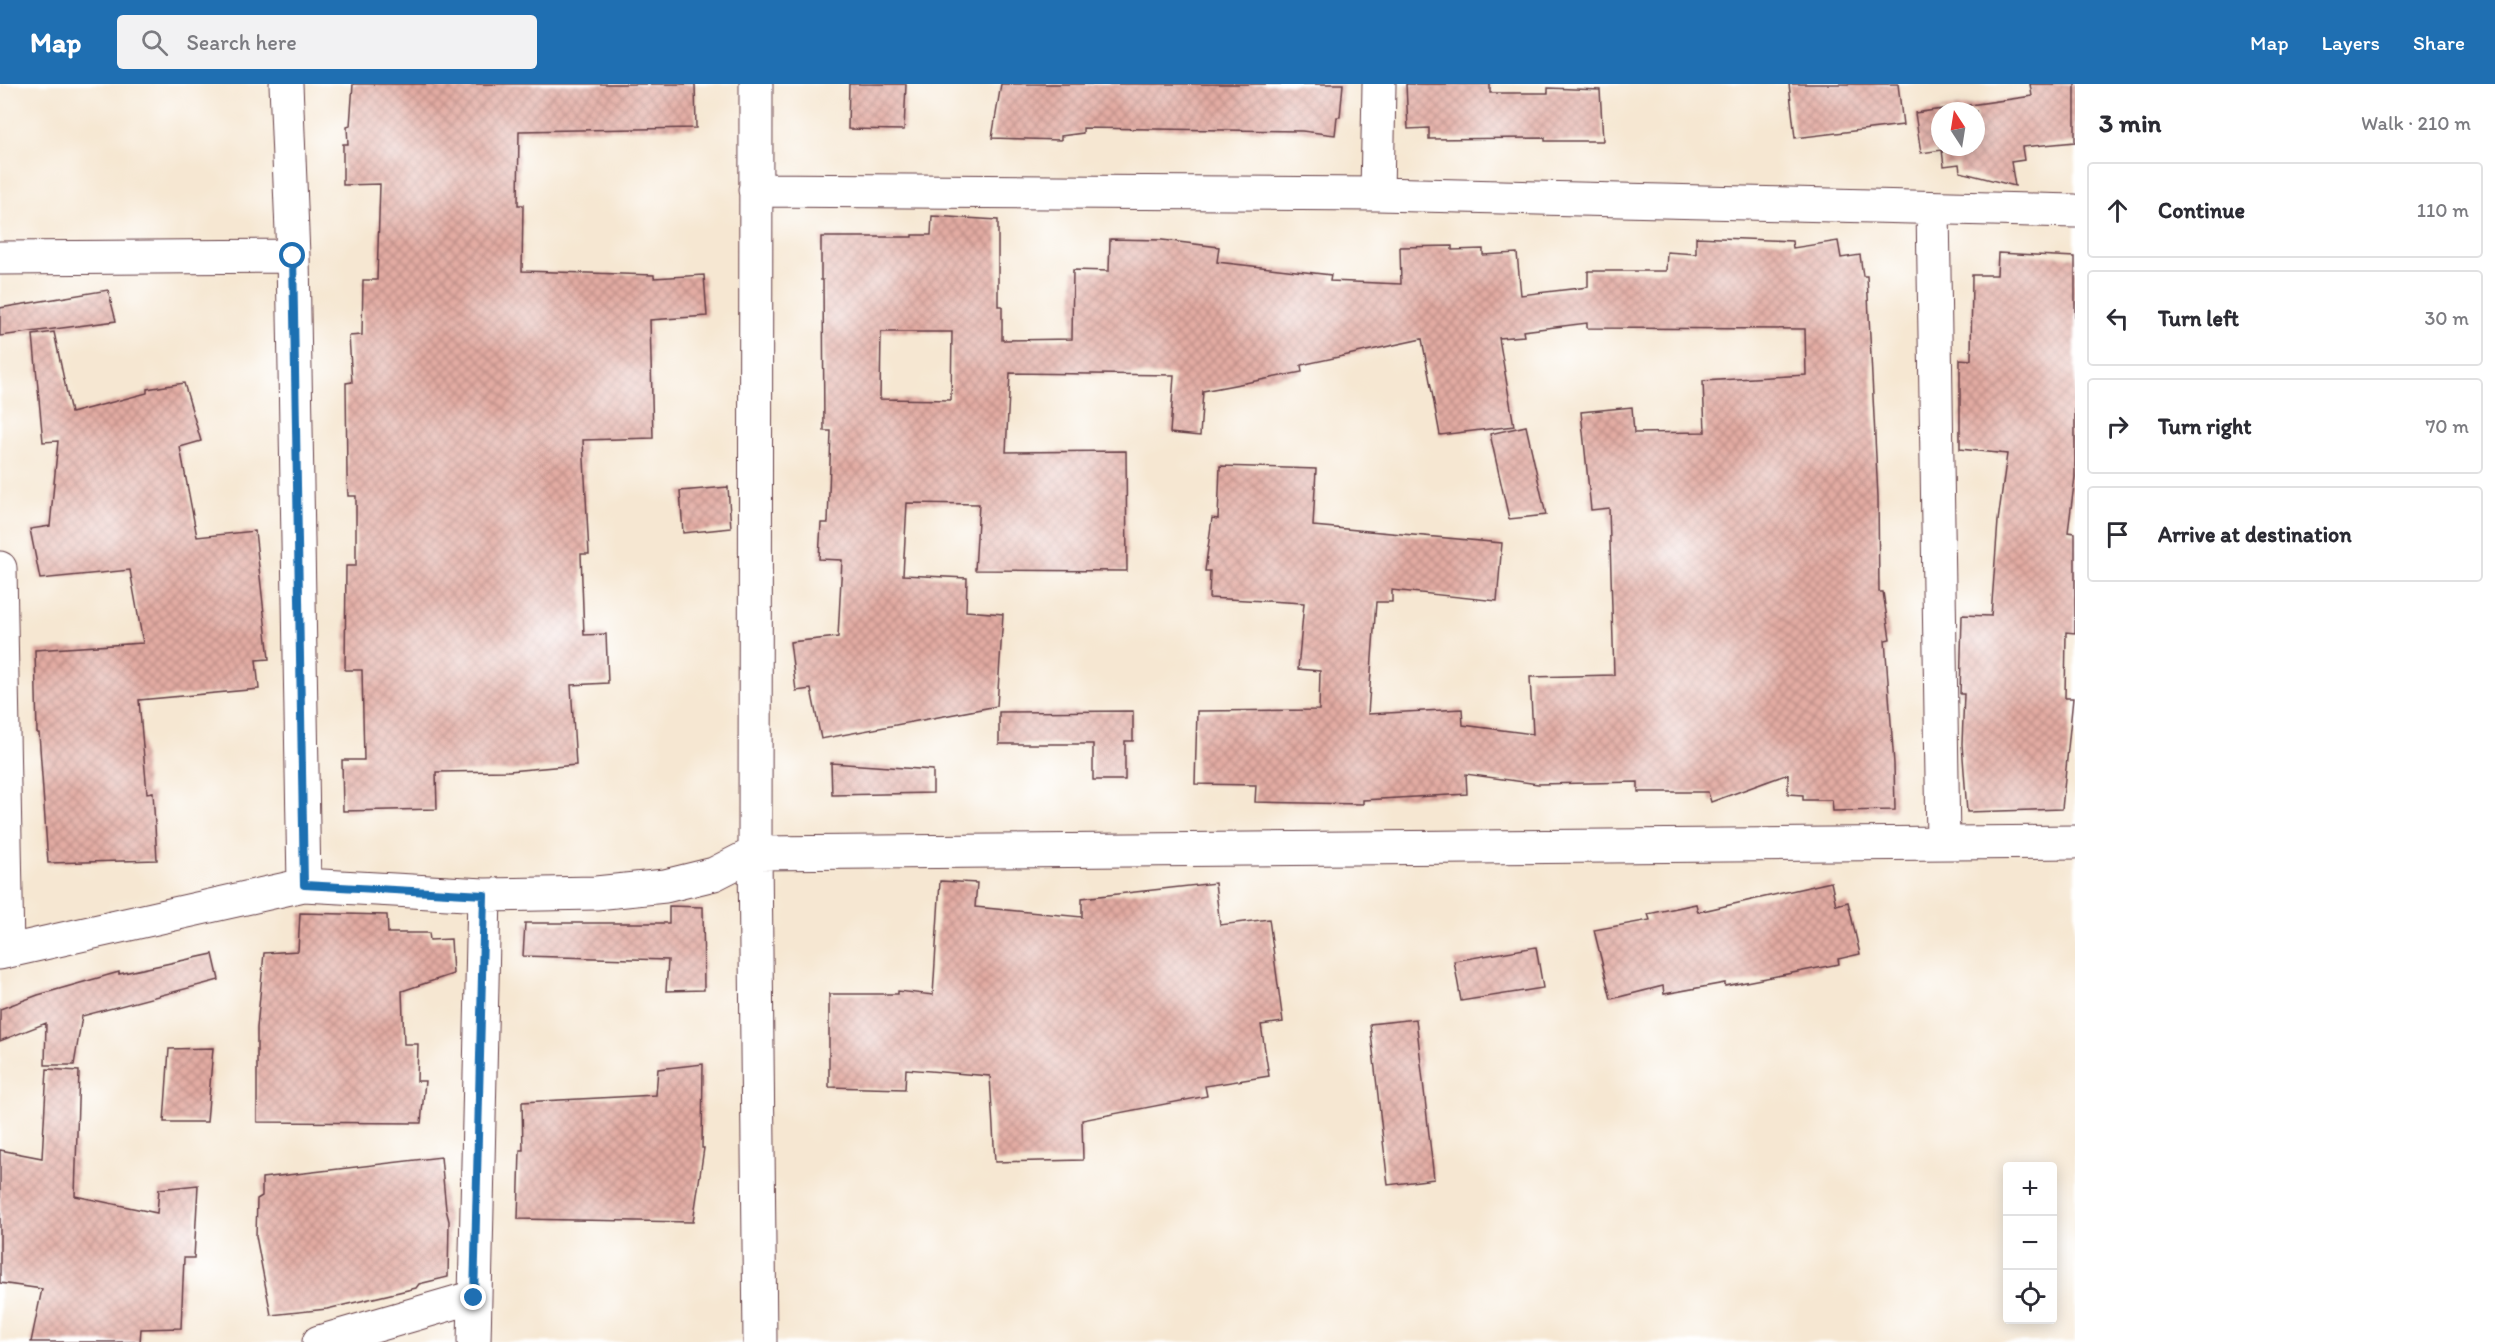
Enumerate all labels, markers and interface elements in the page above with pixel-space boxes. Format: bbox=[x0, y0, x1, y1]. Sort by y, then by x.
search box bbox=[117, 15, 537, 69]
text: Map bbox=[30, 25, 81, 59]
icon: search bbox=[138, 26, 171, 59]
text: Search here bbox=[186, 29, 297, 56]
text: Map bbox=[2250, 30, 2289, 55]
text: Layers bbox=[2322, 30, 2380, 55]
text: Share bbox=[2413, 30, 2465, 55]
north arrow bbox=[1931, 102, 1985, 156]
text: 3 min bbox=[2099, 107, 2161, 139]
text: Walk · 210 m bbox=[2361, 111, 2471, 135]
icon: ahead bbox=[2101, 194, 2134, 227]
text: Continue bbox=[2158, 197, 2245, 224]
text: 110 m bbox=[2417, 198, 2469, 222]
route start bbox=[279, 242, 305, 268]
icon: left bbox=[2101, 302, 2134, 335]
text: Turn left bbox=[2158, 305, 2239, 332]
text: 30 m bbox=[2424, 306, 2469, 330]
icon: right bbox=[2101, 410, 2134, 443]
text: Turn right bbox=[2158, 413, 2252, 440]
text: 70 m bbox=[2425, 414, 2469, 438]
icon: arrive bbox=[2101, 518, 2134, 551]
text: Arrive at destination bbox=[2158, 521, 2352, 548]
map controls bbox=[2003, 1162, 2057, 1324]
button: + bbox=[2003, 1162, 2057, 1216]
button: − bbox=[2003, 1216, 2057, 1270]
button: locate bbox=[2003, 1270, 2057, 1324]
route end bbox=[460, 1284, 486, 1310]

